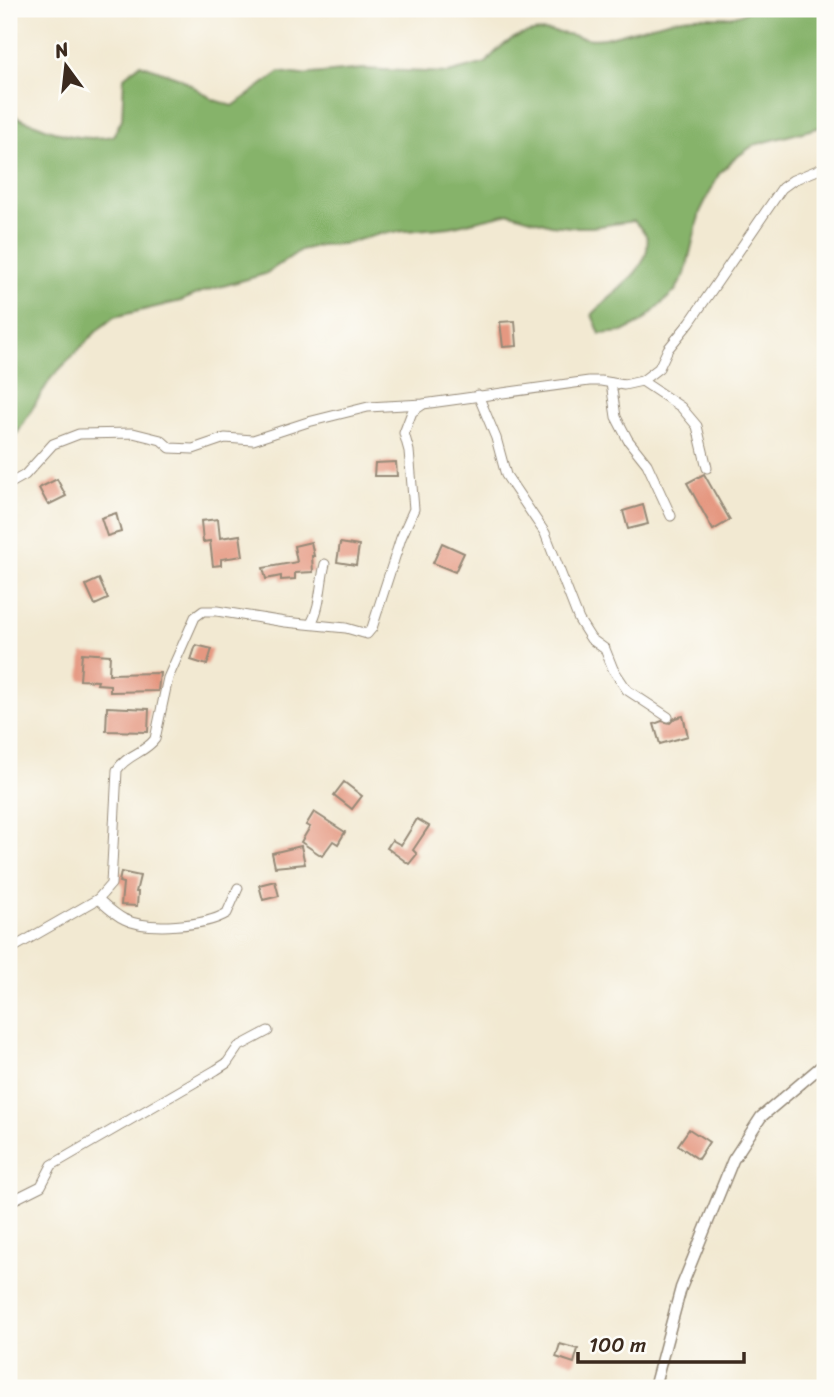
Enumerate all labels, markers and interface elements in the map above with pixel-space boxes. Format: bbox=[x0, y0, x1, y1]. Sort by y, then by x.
north arrow bbox=[32, 32, 102, 102]
text: N bbox=[50, 32, 73, 68]
scale bar bbox=[578, 1320, 745, 1364]
text: 100 m bbox=[589, 1326, 646, 1364]

